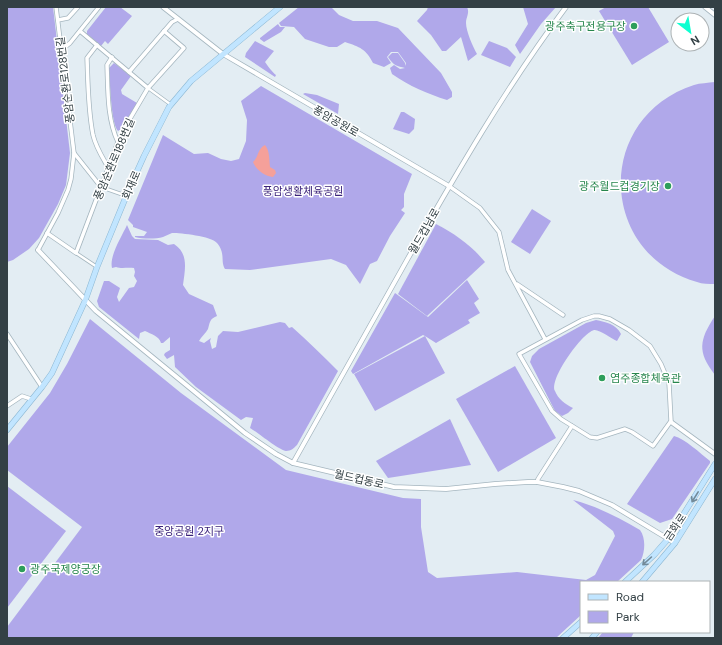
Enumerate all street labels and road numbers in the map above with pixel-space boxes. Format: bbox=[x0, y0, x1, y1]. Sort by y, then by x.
street label: 풍암순환로128번길 bbox=[53, 36, 77, 124]
street label: 풍암공원로 bbox=[311, 102, 361, 140]
street label: 풍암순환로188번길 bbox=[90, 116, 138, 202]
street label: 회재로 bbox=[119, 168, 143, 202]
street label: 월드컵남로 bbox=[405, 206, 443, 256]
street label: 월드컵동로 bbox=[333, 466, 385, 492]
street label: 금화로 bbox=[661, 510, 689, 544]

